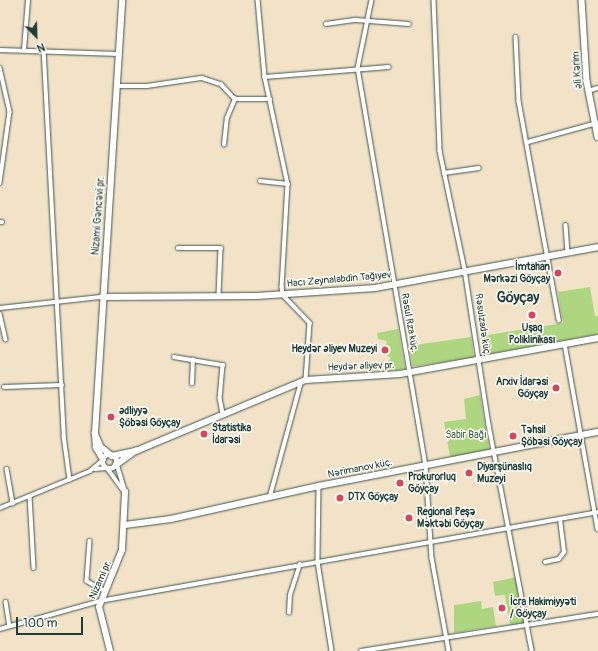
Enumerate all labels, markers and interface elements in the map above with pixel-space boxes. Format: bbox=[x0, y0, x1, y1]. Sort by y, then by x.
north arrow bbox=[16, 16, 56, 56]
text: N bbox=[35, 40, 47, 55]
street label: Əli Kərim bbox=[570, 51, 586, 89]
street label: Nizami Gəncəvi pr. bbox=[90, 176, 108, 256]
place label: İmtahan Mərkəzi Göyçay bbox=[483, 261, 550, 284]
marker: İmtahan Mərkəzi Göyçay bbox=[553, 268, 563, 278]
street label: Hacı Zeynalabdin Tağıyev bbox=[286, 269, 392, 291]
district label: Göyçay bbox=[497, 290, 539, 306]
street label: Rəsul Rza küç. bbox=[398, 292, 420, 354]
street label: Rəsulzadə küç. bbox=[472, 293, 492, 357]
marker: Uşaq Poliklinikası bbox=[526, 309, 538, 321]
place label: Uşaq Poliklinikası bbox=[509, 322, 555, 346]
place label: Heydər Əliyev Muzeyi bbox=[292, 344, 377, 356]
marker: Heydər Əliyev Muzeyi bbox=[380, 345, 390, 355]
street label: Heydər Əliyev pr. bbox=[327, 360, 395, 374]
place label: Arxiv İdarəsi Göyçay bbox=[496, 376, 548, 400]
marker: Arxiv İdarəsi Göyçay bbox=[551, 383, 561, 393]
place label: Ədliyyə Şöbəsi Göyçay bbox=[119, 405, 180, 428]
marker: Ədliyyə Şöbəsi Göyçay bbox=[106, 412, 116, 422]
place label: Statistika İdarəsi bbox=[212, 422, 251, 446]
place label: Təhsil Şöbəsi Göyçay bbox=[521, 424, 582, 448]
marker: Statistika İdarəsi bbox=[199, 429, 209, 439]
park label: Sabir Bağı bbox=[445, 430, 487, 442]
marker: Təhsil Şöbəsi Göyçay bbox=[508, 431, 518, 441]
street label: Nərimanov küç. bbox=[327, 457, 393, 481]
place label: Diyarşünaslıq Muzeyi bbox=[477, 461, 532, 484]
marker: Diyarşünaslıq Muzeyi bbox=[464, 468, 474, 478]
place label: Prokurorluq Göyçay bbox=[408, 471, 456, 494]
marker: Prokurorluq Göyçay bbox=[395, 478, 405, 488]
place label: DTX Göyçay bbox=[348, 492, 398, 504]
marker: DTX Göyçay bbox=[335, 493, 345, 503]
place label: Regional Peşə Məktəbi Göyçay bbox=[417, 506, 484, 530]
marker: Regional Peşə Məktəbi Göyçay bbox=[404, 513, 414, 523]
street label: Nizami pr. bbox=[87, 559, 115, 601]
place label: İcra Hakimiyyəti / Göyçay bbox=[510, 596, 576, 620]
marker: İcra Hakimiyyəti / Göyçay bbox=[497, 603, 507, 613]
scale bar bbox=[18, 609, 85, 635]
text: 100 m bbox=[23, 616, 57, 631]

